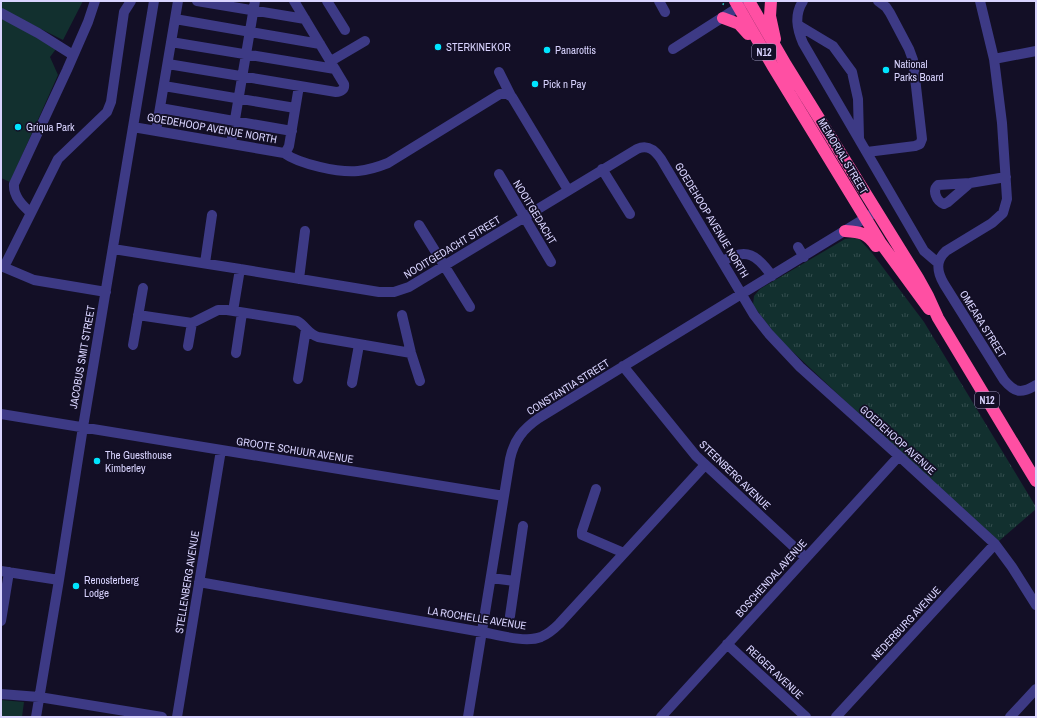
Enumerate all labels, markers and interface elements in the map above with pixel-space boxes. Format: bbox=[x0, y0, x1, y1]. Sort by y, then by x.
place label: STERKINEKOR bbox=[446, 40, 511, 54]
marker: STERKINEKOR bbox=[433, 42, 443, 52]
place label: Panarottis bbox=[555, 43, 597, 57]
road number: N12 bbox=[752, 44, 776, 60]
marker: Panarottis bbox=[542, 45, 552, 55]
place label: National Parks Board bbox=[894, 57, 944, 84]
marker: National Parks Board bbox=[881, 65, 891, 75]
place label: Pick n Pay bbox=[543, 77, 587, 91]
marker: Pick n Pay bbox=[530, 79, 540, 89]
street label: GOEDEHOOP AVENUE NORTH bbox=[146, 110, 278, 146]
street label: MEMORIAL STREET bbox=[815, 116, 871, 197]
place label: Griqua Park bbox=[26, 120, 75, 134]
marker: Griqua Park bbox=[13, 122, 23, 132]
street label: GOEDEHOOP AVENUE NORTH bbox=[672, 160, 752, 280]
street label: NOOITGEDACHT bbox=[510, 177, 560, 247]
street label: NOOITGEDACHT STREET bbox=[401, 212, 503, 281]
street label: OMEARA STREET bbox=[957, 288, 1010, 361]
street label: JACOBUS SMIT STREET bbox=[66, 304, 98, 410]
street label: CONSTANTIA STREET bbox=[524, 356, 612, 418]
road number: N12 bbox=[975, 392, 999, 408]
street label: GOEDEHOOP AVENUE bbox=[857, 402, 939, 478]
street label: GROOTE SCHUUR AVENUE bbox=[235, 434, 355, 466]
street label: STEENBERG AVENUE bbox=[696, 437, 774, 513]
place label: The Guesthouse Kimberley bbox=[105, 448, 172, 475]
marker: The Guesthouse Kimberley bbox=[92, 456, 102, 466]
street label: STELLENBERG AVENUE bbox=[172, 529, 202, 635]
street label: BOSCHENDAL AVENUE bbox=[732, 536, 810, 620]
place label: Renosterberg Lodge bbox=[84, 573, 139, 600]
marker: Renosterberg Lodge bbox=[71, 581, 81, 591]
street label: NEDERBURG AVENUE bbox=[868, 583, 944, 663]
street label: LA ROCHELLE AVENUE bbox=[426, 603, 528, 633]
street label: REIGER AVENUE bbox=[744, 642, 806, 702]

